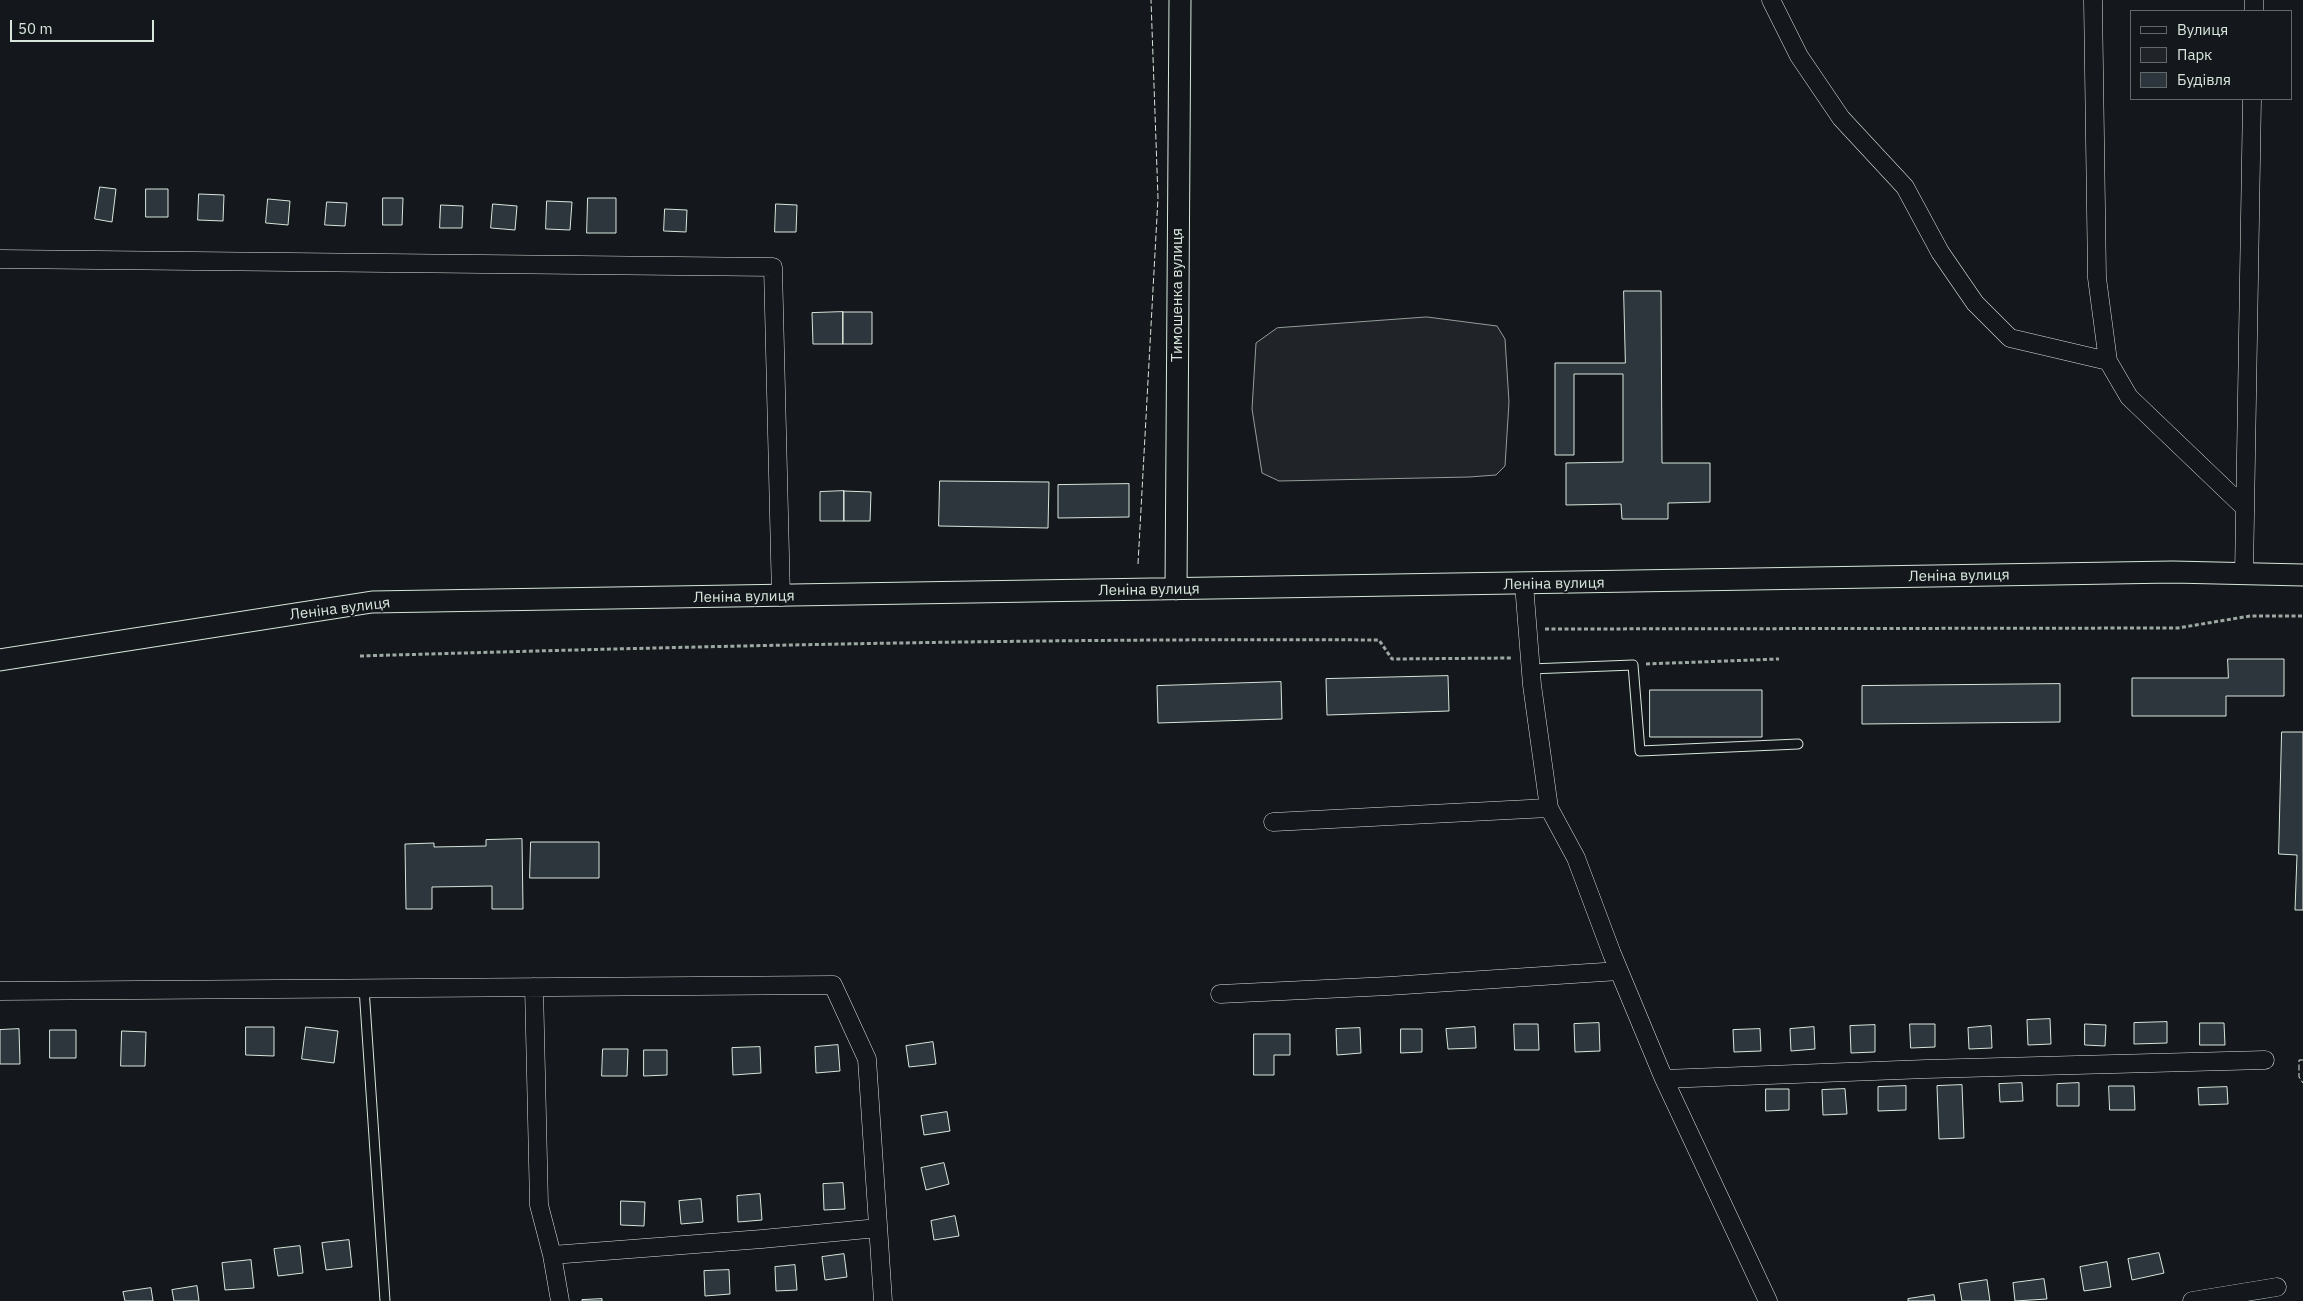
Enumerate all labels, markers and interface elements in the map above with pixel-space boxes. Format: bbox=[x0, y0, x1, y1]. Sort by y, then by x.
scale bar bbox=[12, 10, 156, 42]
legend bbox=[2130, 10, 2293, 100]
text: 50 m bbox=[18, 19, 53, 38]
text: Вулиця bbox=[2177, 20, 2228, 39]
text: Парк bbox=[2177, 45, 2212, 64]
text: Будівля bbox=[2177, 70, 2231, 89]
street label: Тимошенка вулиця bbox=[1169, 228, 1187, 362]
street label: Леніна вулиця bbox=[1908, 566, 2010, 586]
street label: Леніна вулиця bbox=[1503, 574, 1605, 594]
street label: Леніна вулиця bbox=[1098, 580, 1200, 600]
street label: Леніна вулиця bbox=[693, 587, 795, 607]
street label: Леніна вулиця bbox=[289, 594, 391, 624]

